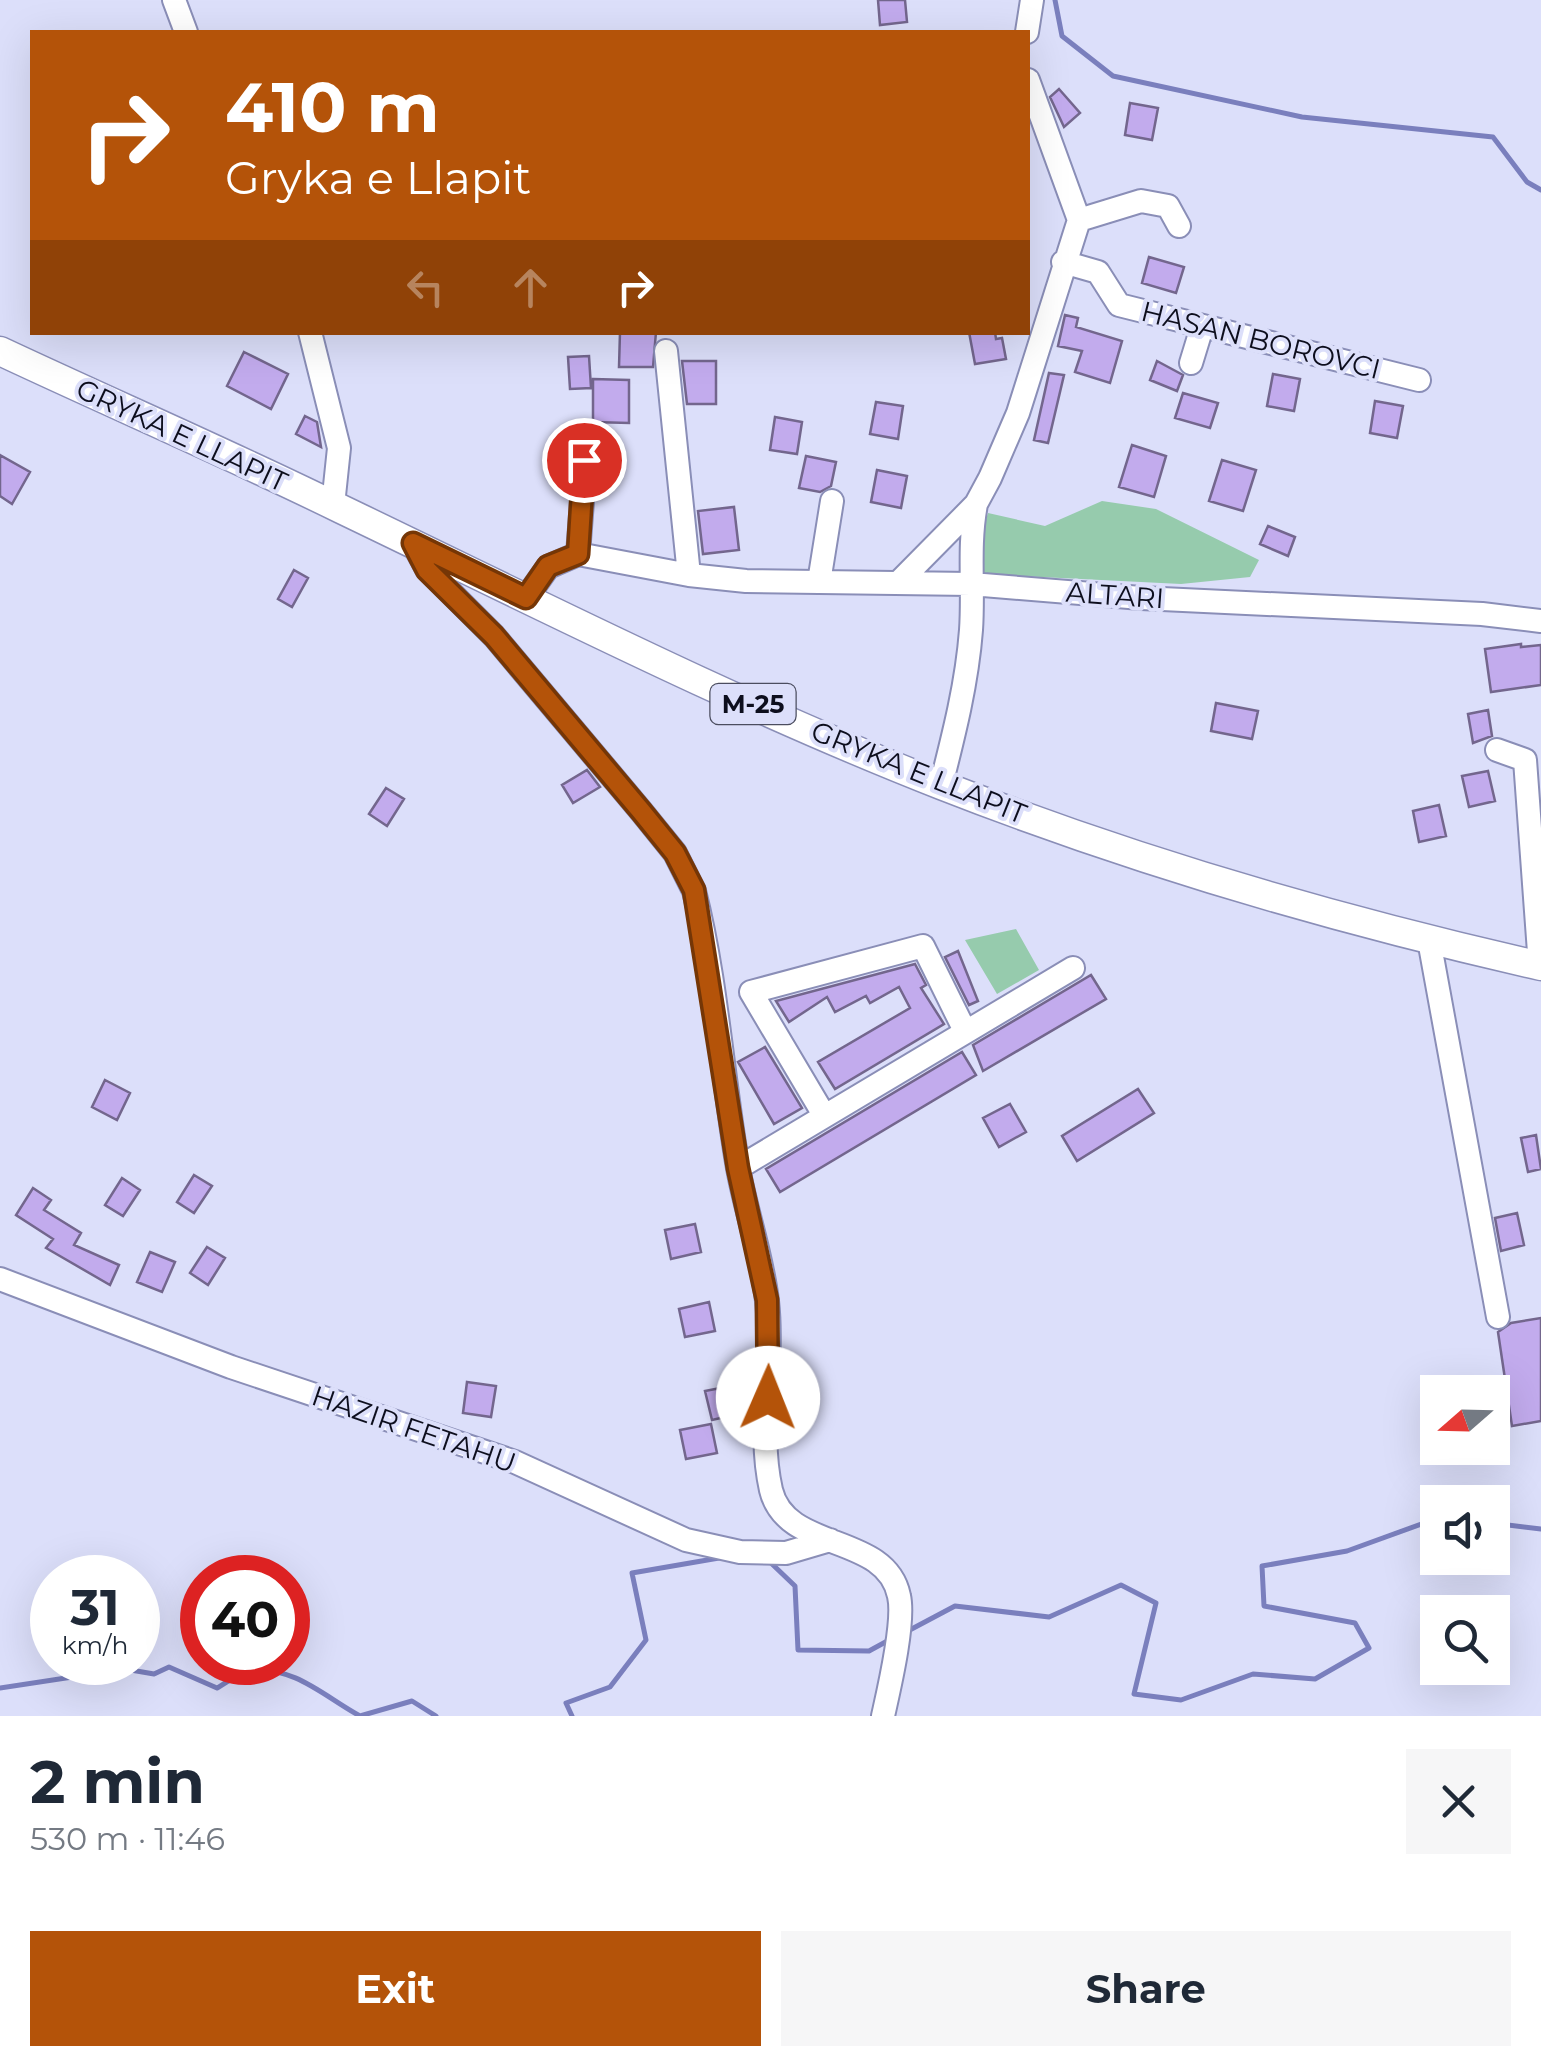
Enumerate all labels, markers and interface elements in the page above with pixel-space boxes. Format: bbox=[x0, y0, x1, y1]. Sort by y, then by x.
text: 410 m bbox=[225, 64, 440, 150]
icon: right bbox=[60, 70, 190, 200]
text: Gryka e Llapit bbox=[225, 150, 531, 205]
icon: left bbox=[398, 260, 453, 315]
icon: ahead bbox=[503, 260, 558, 315]
icon: right bbox=[608, 260, 663, 315]
street label: HASAN BOROVCI bbox=[1138, 294, 1384, 386]
street label: GRYKA E LLAPIT bbox=[71, 371, 293, 499]
pin bbox=[542, 418, 627, 503]
icon: arrive bbox=[557, 433, 612, 488]
street label: ALTARI bbox=[1065, 575, 1165, 615]
road number: M-25 bbox=[710, 684, 796, 724]
street label: GRYKA E LLAPIT bbox=[806, 713, 1032, 831]
position arrow bbox=[716, 1346, 820, 1450]
north arrow bbox=[1420, 1375, 1510, 1465]
map controls bbox=[1420, 1375, 1510, 1685]
street label: HAZIR FETAHU bbox=[307, 1378, 521, 1480]
button: sound bbox=[1420, 1485, 1510, 1575]
speed limit sign: 40 bbox=[180, 1555, 310, 1685]
text: 31 bbox=[70, 1577, 120, 1638]
button: search bbox=[1420, 1595, 1510, 1685]
text: km/h bbox=[62, 1630, 128, 1660]
text: 2 min bbox=[30, 1745, 205, 1818]
button: close bbox=[1406, 1749, 1511, 1854]
text: 530 m · 11:46 bbox=[30, 1819, 225, 1858]
button: Exit bbox=[30, 1931, 761, 2046]
button: Share bbox=[781, 1931, 1511, 2046]

